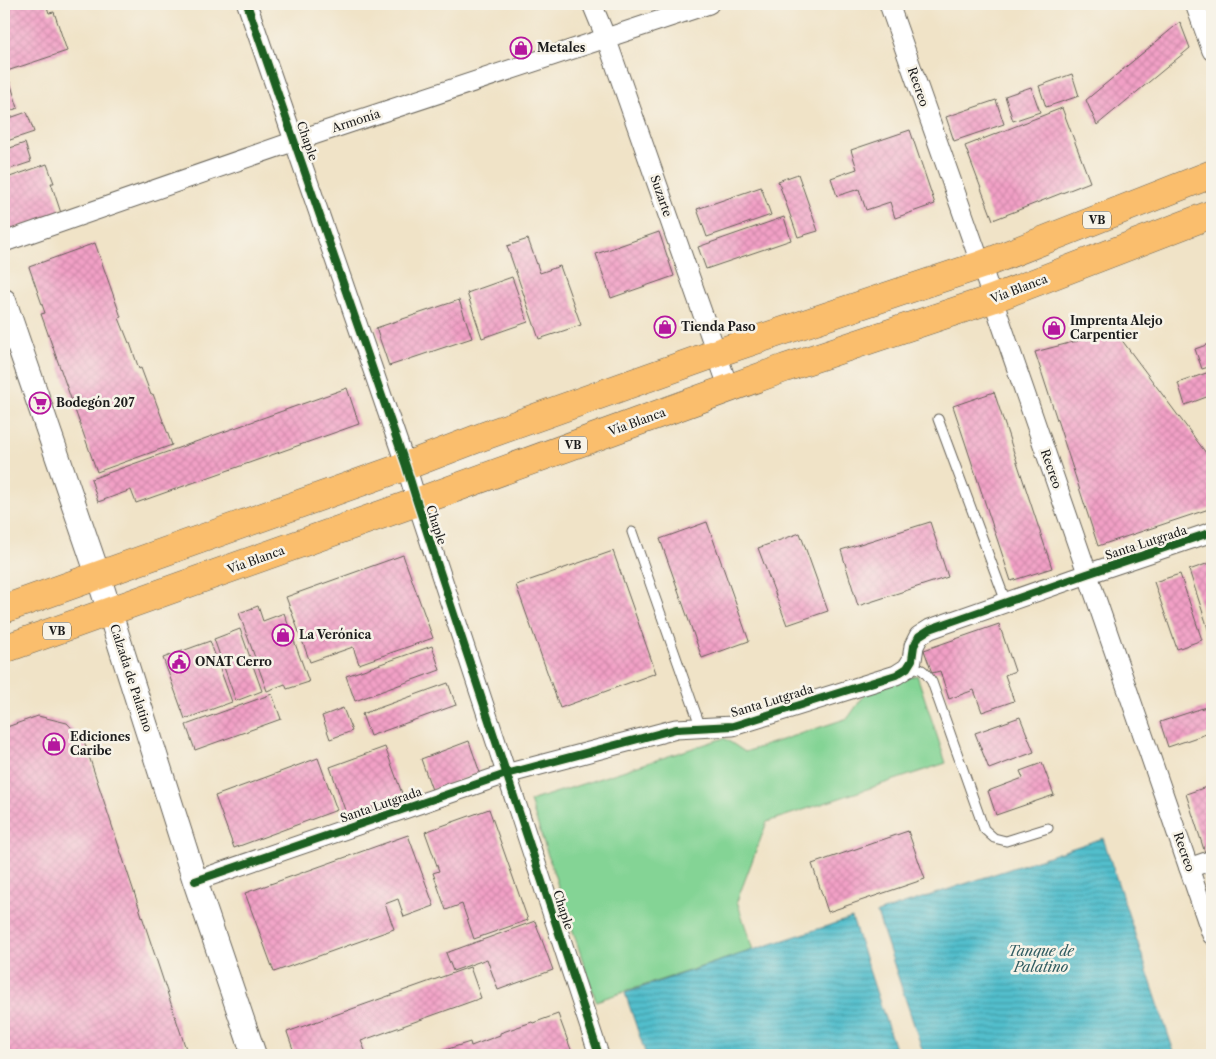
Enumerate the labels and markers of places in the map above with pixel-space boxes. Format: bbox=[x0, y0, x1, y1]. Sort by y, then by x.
shop icon: Metales bbox=[509, 36, 533, 60]
place label: Metales bbox=[537, 40, 586, 55]
place label: Imprenta Alejo Carpentier bbox=[1070, 313, 1163, 342]
shop icon: Tienda Paso bbox=[653, 315, 677, 339]
shop icon: Imprenta Alejo Carpentier bbox=[1042, 316, 1066, 340]
place label: Tienda Paso bbox=[681, 319, 756, 334]
supermarket icon: Bodegón 207 bbox=[28, 391, 52, 415]
place label: Bodegón 207 bbox=[56, 395, 135, 410]
shop icon: La Verónica bbox=[271, 623, 295, 647]
place label: La Verónica bbox=[299, 627, 372, 642]
public building icon: ONAT Cerro bbox=[167, 650, 191, 674]
place label: ONAT Cerro bbox=[195, 654, 272, 669]
place label: Ediciones Caribe bbox=[70, 729, 131, 758]
shop icon: Ediciones Caribe bbox=[42, 732, 66, 756]

